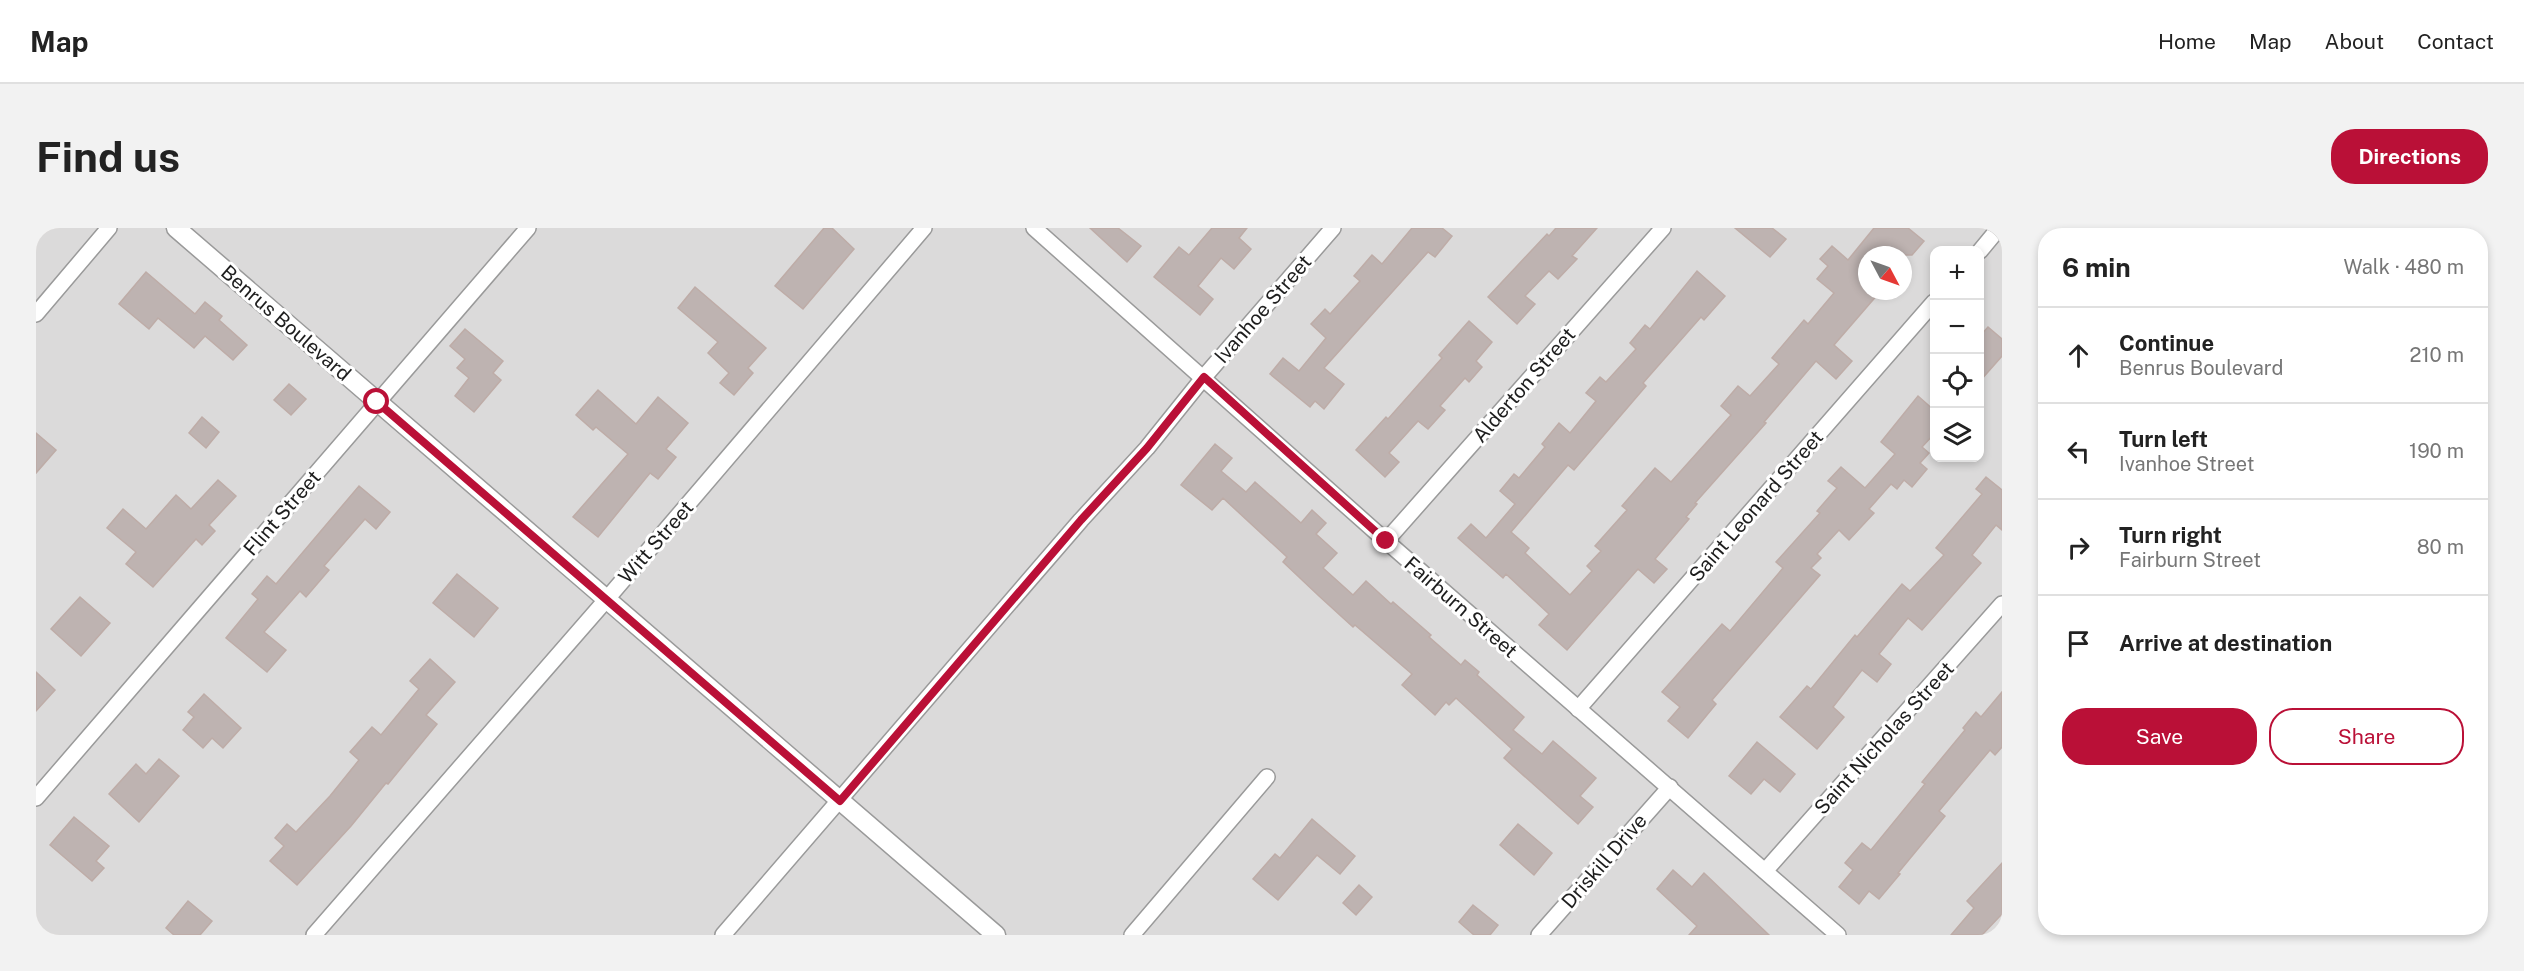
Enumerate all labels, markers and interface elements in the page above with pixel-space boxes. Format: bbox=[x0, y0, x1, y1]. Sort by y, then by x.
text: Map bbox=[30, 25, 89, 58]
text: Home bbox=[2158, 29, 2216, 54]
text: Map bbox=[2249, 29, 2292, 54]
text: About bbox=[2325, 29, 2384, 54]
text: Contact bbox=[2417, 29, 2494, 54]
button: Directions bbox=[2331, 129, 2488, 184]
text: Find us bbox=[36, 132, 180, 181]
north arrow bbox=[1858, 246, 1912, 300]
map controls bbox=[1930, 246, 1984, 462]
button: + bbox=[1930, 246, 1984, 300]
street label: Ivanhoe Street bbox=[1210, 250, 1316, 368]
text: 6 min bbox=[2062, 252, 2131, 283]
text: Walk · 480 m bbox=[2344, 255, 2464, 279]
street label: Benrus Boulevard bbox=[216, 260, 356, 386]
button: − bbox=[1930, 300, 1984, 354]
street label: Alderton Street bbox=[1468, 323, 1580, 447]
text: Continue bbox=[2119, 330, 2214, 356]
icon: ahead bbox=[2062, 339, 2095, 372]
text: 210 m bbox=[2410, 343, 2464, 367]
button: locate bbox=[1930, 354, 1984, 408]
text: Benrus Boulevard bbox=[2119, 356, 2283, 380]
route start bbox=[363, 388, 389, 414]
button: layers bbox=[1930, 408, 1984, 462]
street label: Saint Leonard Street bbox=[1684, 426, 1828, 586]
text: Turn left bbox=[2119, 426, 2208, 452]
icon: left bbox=[2062, 435, 2095, 468]
text: 190 m bbox=[2409, 439, 2464, 463]
text: Ivanhoe Street bbox=[2119, 452, 2254, 476]
street label: Flint Street bbox=[238, 465, 326, 561]
street label: Witt Street bbox=[614, 496, 698, 588]
text: Turn right bbox=[2119, 522, 2222, 548]
route end bbox=[1372, 527, 1398, 553]
icon: right bbox=[2062, 531, 2095, 564]
text: 80 m bbox=[2417, 535, 2464, 559]
text: Fairburn Street bbox=[2119, 548, 2261, 572]
street label: Fairburn Street bbox=[1400, 551, 1522, 663]
icon: arrive bbox=[2062, 627, 2095, 660]
text: Arrive at destination bbox=[2119, 630, 2332, 656]
street label: Saint Nicholas Street bbox=[1809, 657, 1959, 819]
button: Save bbox=[2062, 708, 2257, 765]
button: Share bbox=[2269, 708, 2464, 765]
street label: Driskill Drive bbox=[1556, 809, 1652, 913]

